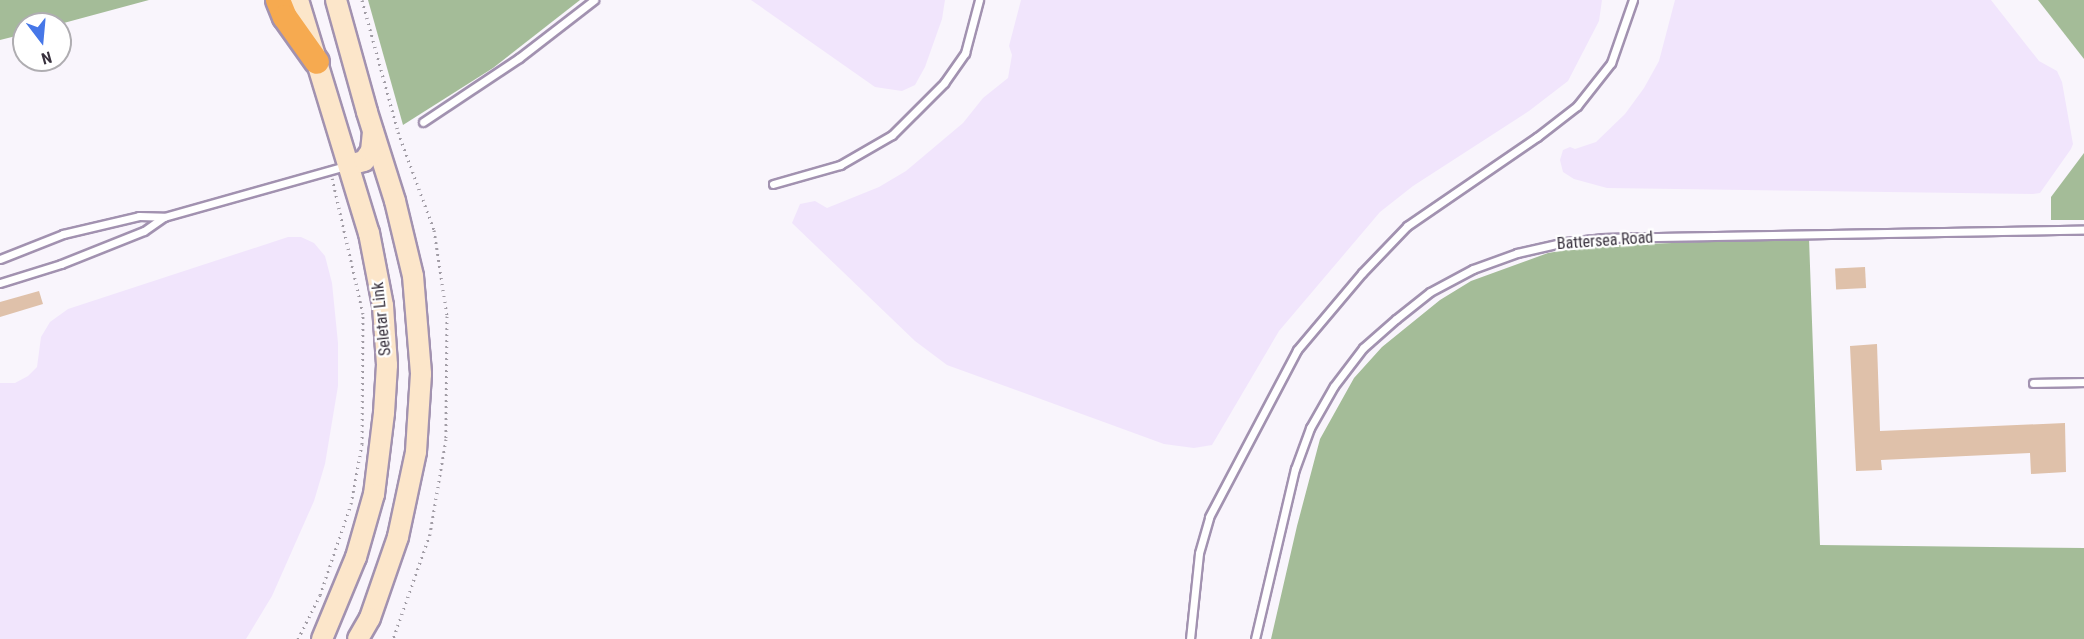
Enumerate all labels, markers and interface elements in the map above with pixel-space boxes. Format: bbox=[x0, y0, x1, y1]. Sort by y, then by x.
north arrow bbox=[12, 12, 72, 72]
text: N bbox=[39, 47, 54, 68]
street label: Battersea Road bbox=[1556, 228, 1654, 254]
street label: Seletar Link bbox=[369, 281, 395, 357]

